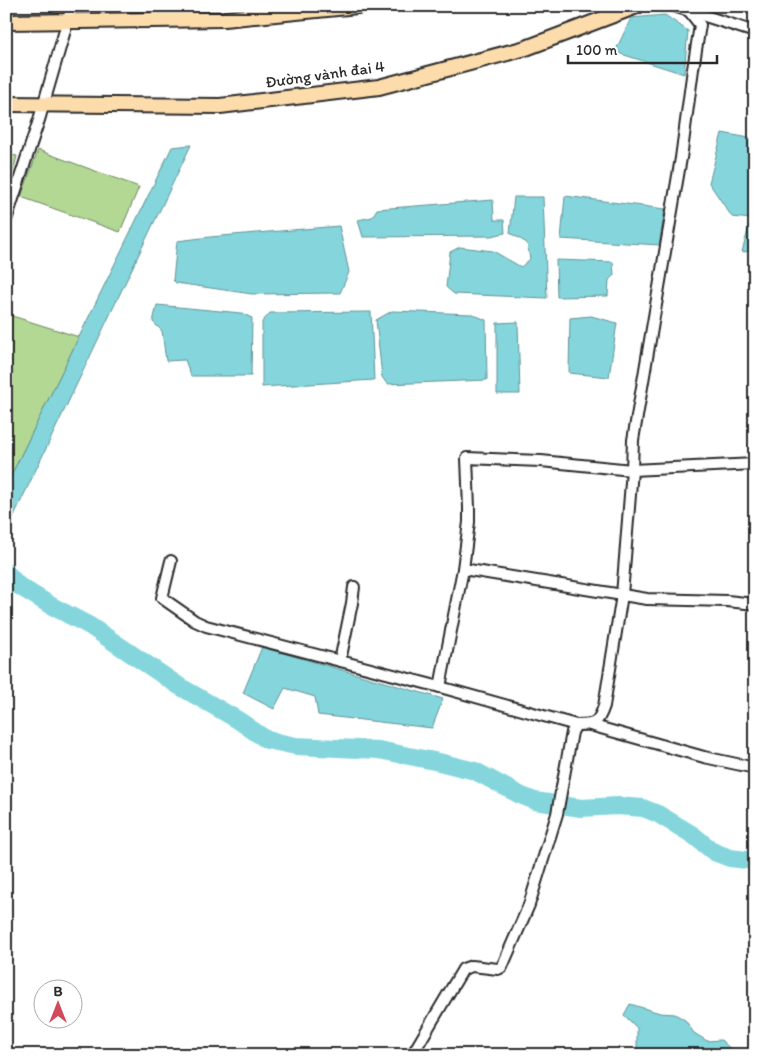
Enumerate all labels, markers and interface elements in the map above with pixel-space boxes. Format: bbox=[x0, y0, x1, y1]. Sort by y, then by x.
scale bar bbox=[568, 32, 717, 64]
text: 100 m bbox=[576, 41, 618, 59]
street label: Đường vành đai 4 bbox=[264, 56, 386, 92]
north arrow bbox=[32, 978, 82, 1028]
text: B bbox=[53, 983, 63, 1000]

